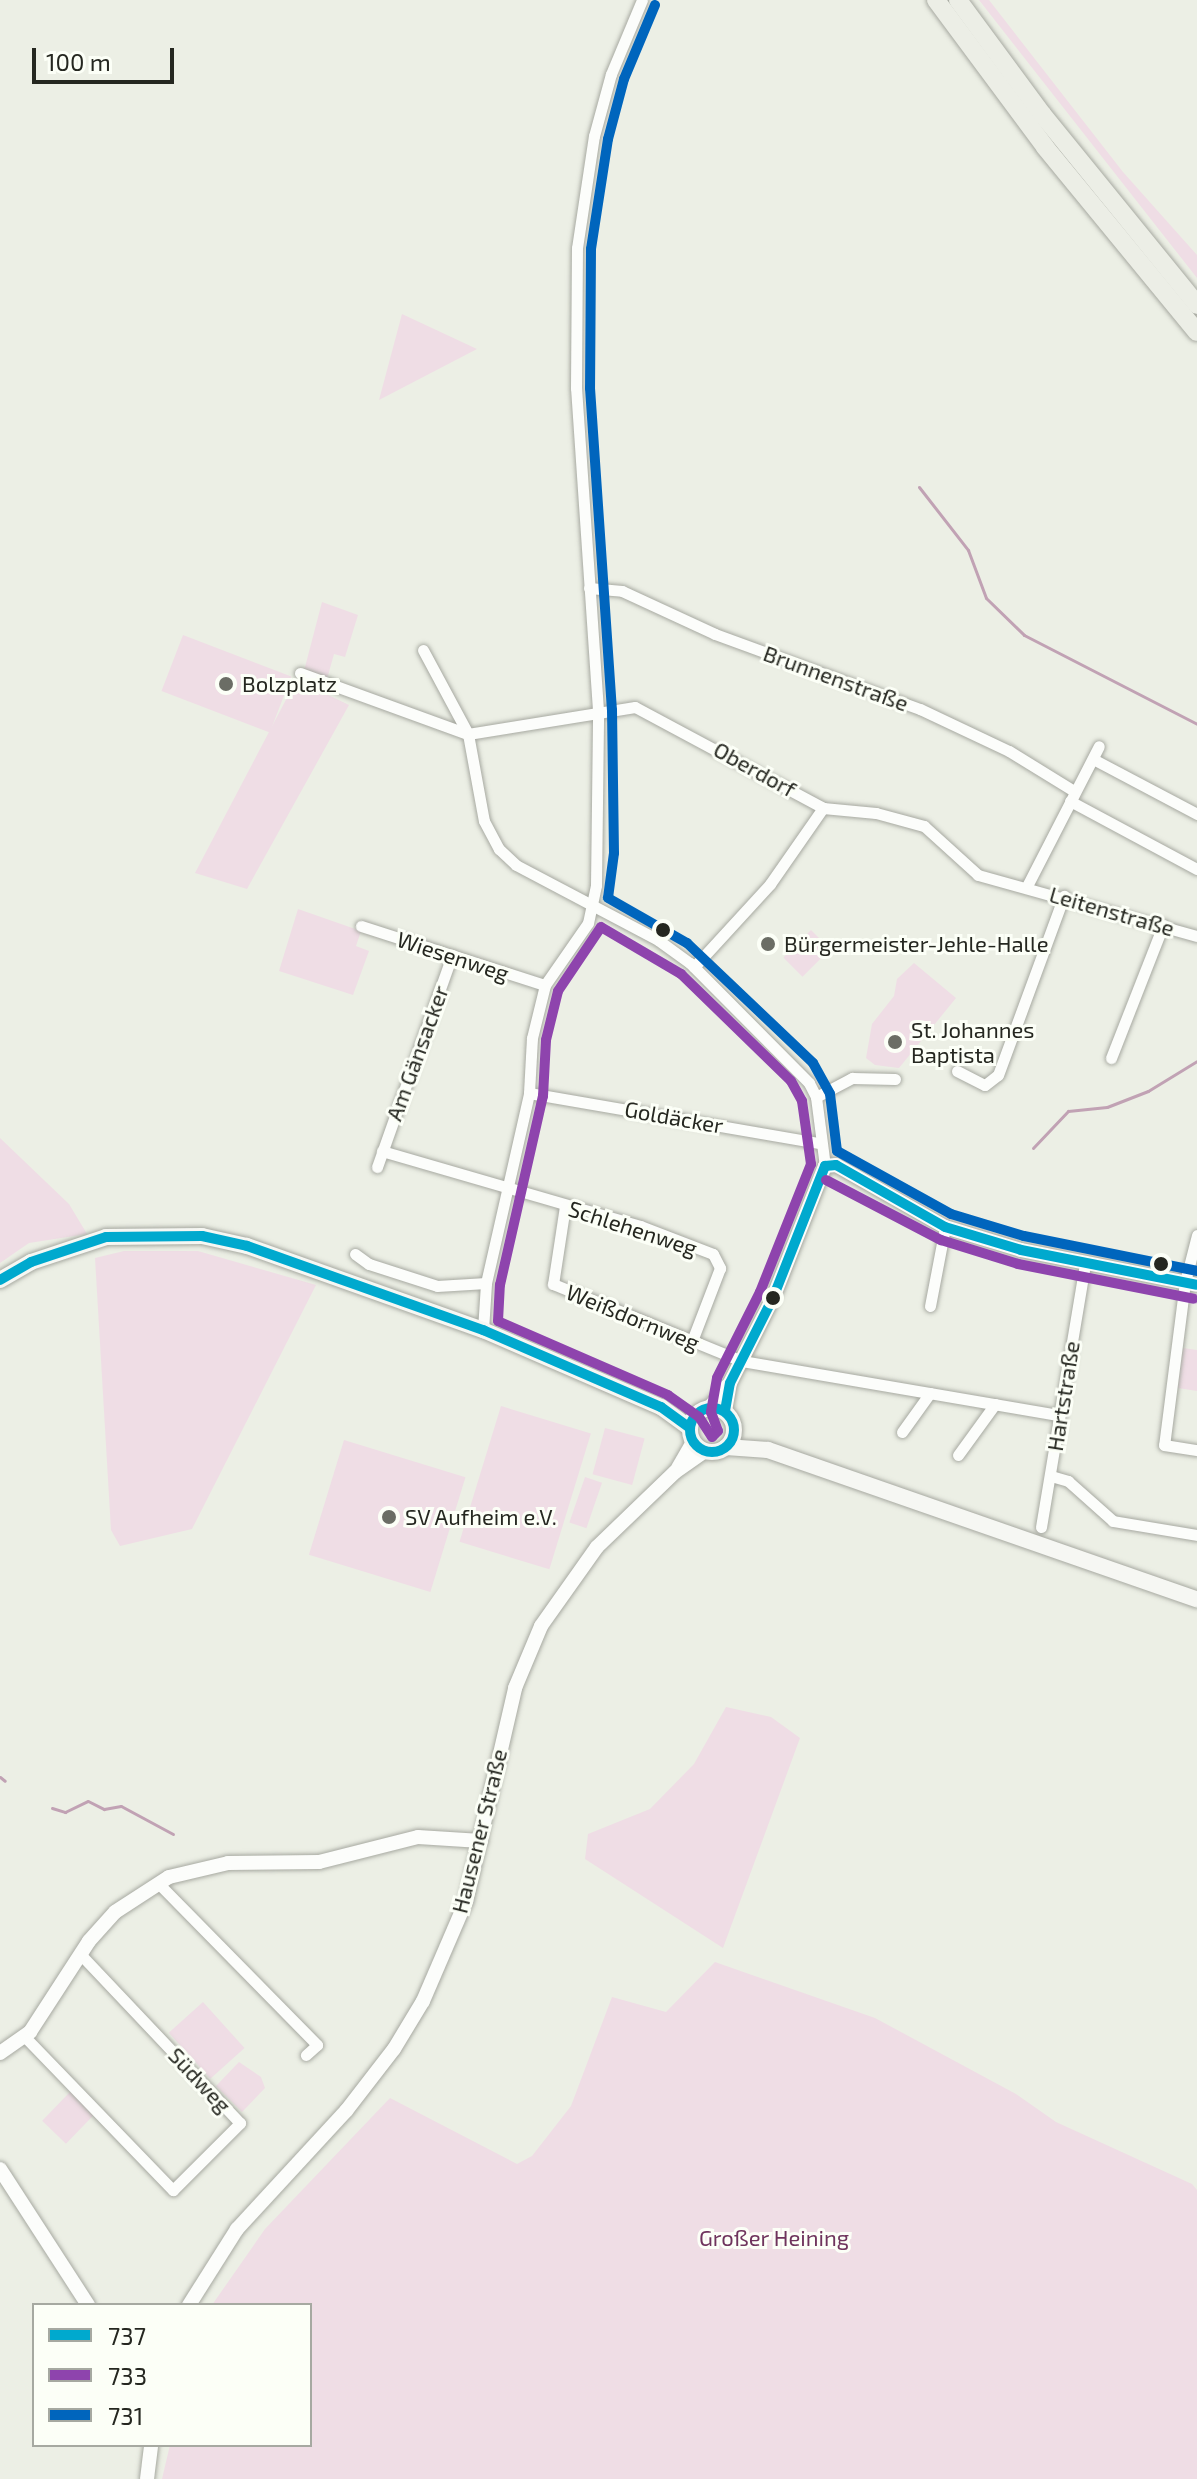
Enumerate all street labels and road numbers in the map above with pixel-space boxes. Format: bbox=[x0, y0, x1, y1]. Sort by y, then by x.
street label: Brunnenstraße bbox=[760, 640, 912, 716]
street label: Oberdorf bbox=[709, 736, 801, 802]
street label: Leitenstraße bbox=[1047, 881, 1177, 941]
street label: Wiesenweg bbox=[394, 926, 512, 986]
street label: Am Gänsacker bbox=[380, 982, 454, 1124]
street label: Goldäcker bbox=[623, 1095, 725, 1139]
street label: Schlehenweg bbox=[565, 1195, 701, 1261]
street label: Weißdornweg bbox=[562, 1278, 704, 1356]
street label: Hartstraße bbox=[1041, 1339, 1085, 1453]
street label: Hausener Straße bbox=[446, 1746, 512, 1916]
street label: Südweg bbox=[163, 2042, 237, 2118]

